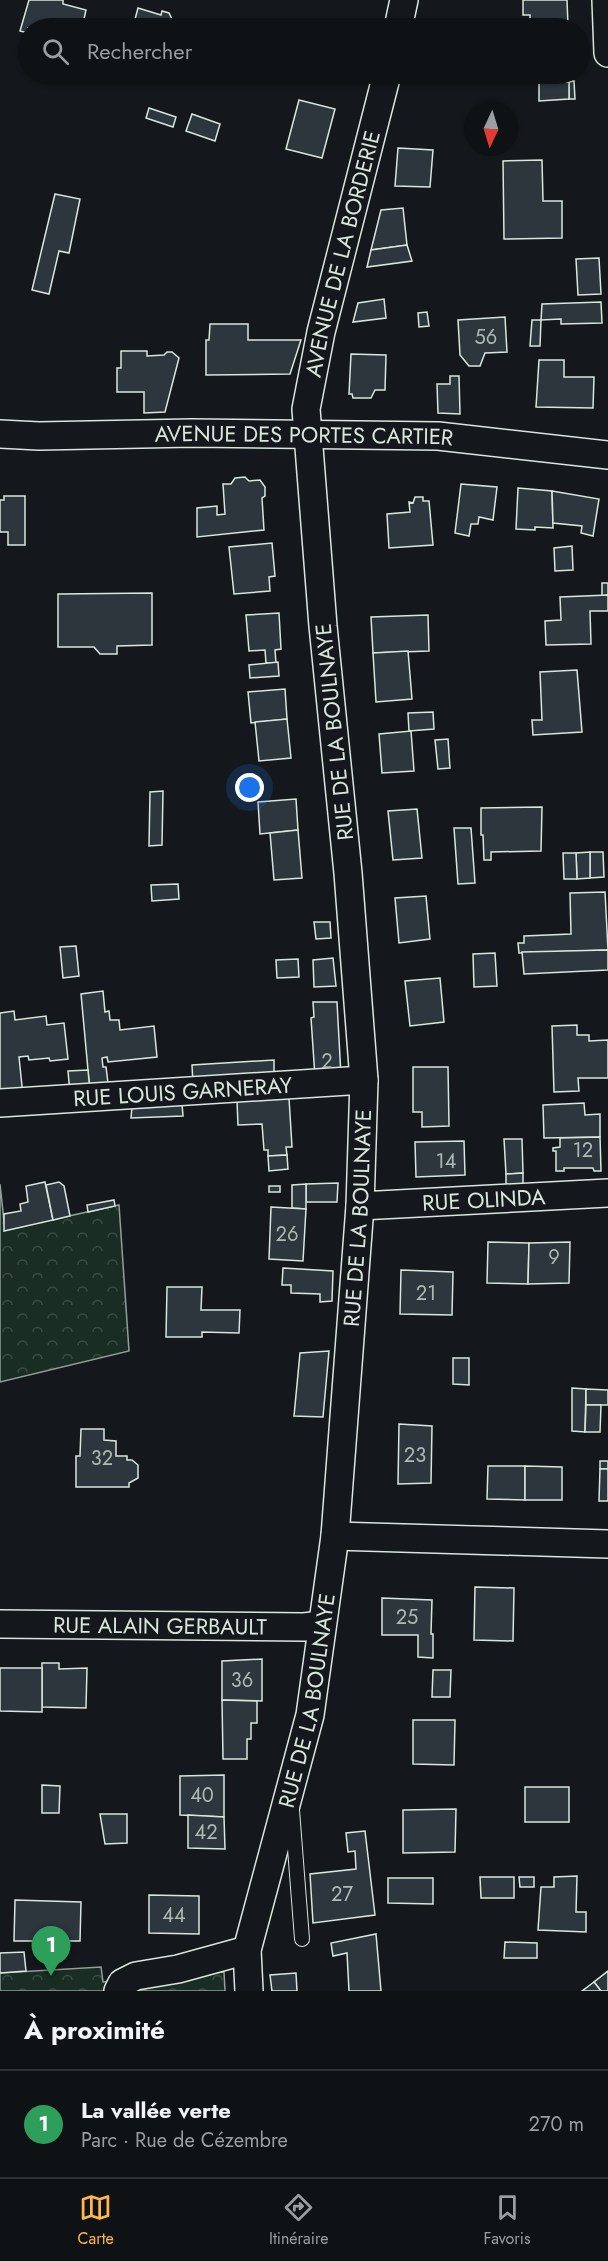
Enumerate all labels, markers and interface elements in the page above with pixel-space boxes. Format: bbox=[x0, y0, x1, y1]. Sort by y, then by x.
search box bbox=[18, 18, 590, 84]
icon: search bbox=[39, 35, 72, 68]
text: Rechercher bbox=[87, 35, 192, 67]
north arrow bbox=[464, 102, 518, 156]
street label: AVENUE DE LA BORDERIE bbox=[297, 127, 388, 380]
house number: 56 bbox=[475, 323, 497, 352]
street label: AVENUE DES PORTES CARTIER bbox=[154, 417, 456, 454]
street label: RUE DE LA BOULNAYE bbox=[307, 622, 361, 842]
your location bbox=[235, 773, 264, 802]
house number: 2 bbox=[321, 1047, 333, 1076]
street label: RUE LOUIS GARNERAY bbox=[72, 1069, 294, 1114]
street label: RUE DE LA BOULNAYE bbox=[335, 1109, 379, 1328]
house number: 12 bbox=[573, 1136, 593, 1165]
house number: 14 bbox=[436, 1147, 457, 1176]
street label: RUE OLINDA bbox=[421, 1180, 547, 1219]
house number: 26 bbox=[276, 1220, 298, 1249]
house number: 9 bbox=[548, 1243, 560, 1272]
house number: 21 bbox=[416, 1279, 436, 1308]
house number: 23 bbox=[404, 1441, 426, 1470]
house number: 32 bbox=[91, 1444, 113, 1473]
street label: RUE DE LA BOULNAYE bbox=[270, 1591, 343, 1811]
house number: 25 bbox=[396, 1603, 418, 1632]
street label: RUE ALAIN GERBAULT bbox=[53, 1609, 268, 1643]
house number: 36 bbox=[231, 1666, 253, 1695]
house number: 40 bbox=[190, 1781, 214, 1810]
house number: 42 bbox=[194, 1818, 218, 1847]
house number: 27 bbox=[331, 1880, 353, 1909]
house number: 44 bbox=[162, 1901, 186, 1930]
pin: 1 bbox=[32, 1926, 70, 1976]
text: À proximité bbox=[24, 2011, 165, 2049]
text: La vallée verte bbox=[81, 2094, 231, 2126]
text: 1 bbox=[38, 2110, 49, 2139]
text: 270 m bbox=[529, 2110, 584, 2139]
text: Parc · Rue de Cézembre bbox=[81, 2126, 288, 2155]
tab: Carte bbox=[78, 2191, 114, 2250]
tab: Itinéraire bbox=[269, 2191, 328, 2250]
tab: Favoris bbox=[484, 2191, 530, 2250]

